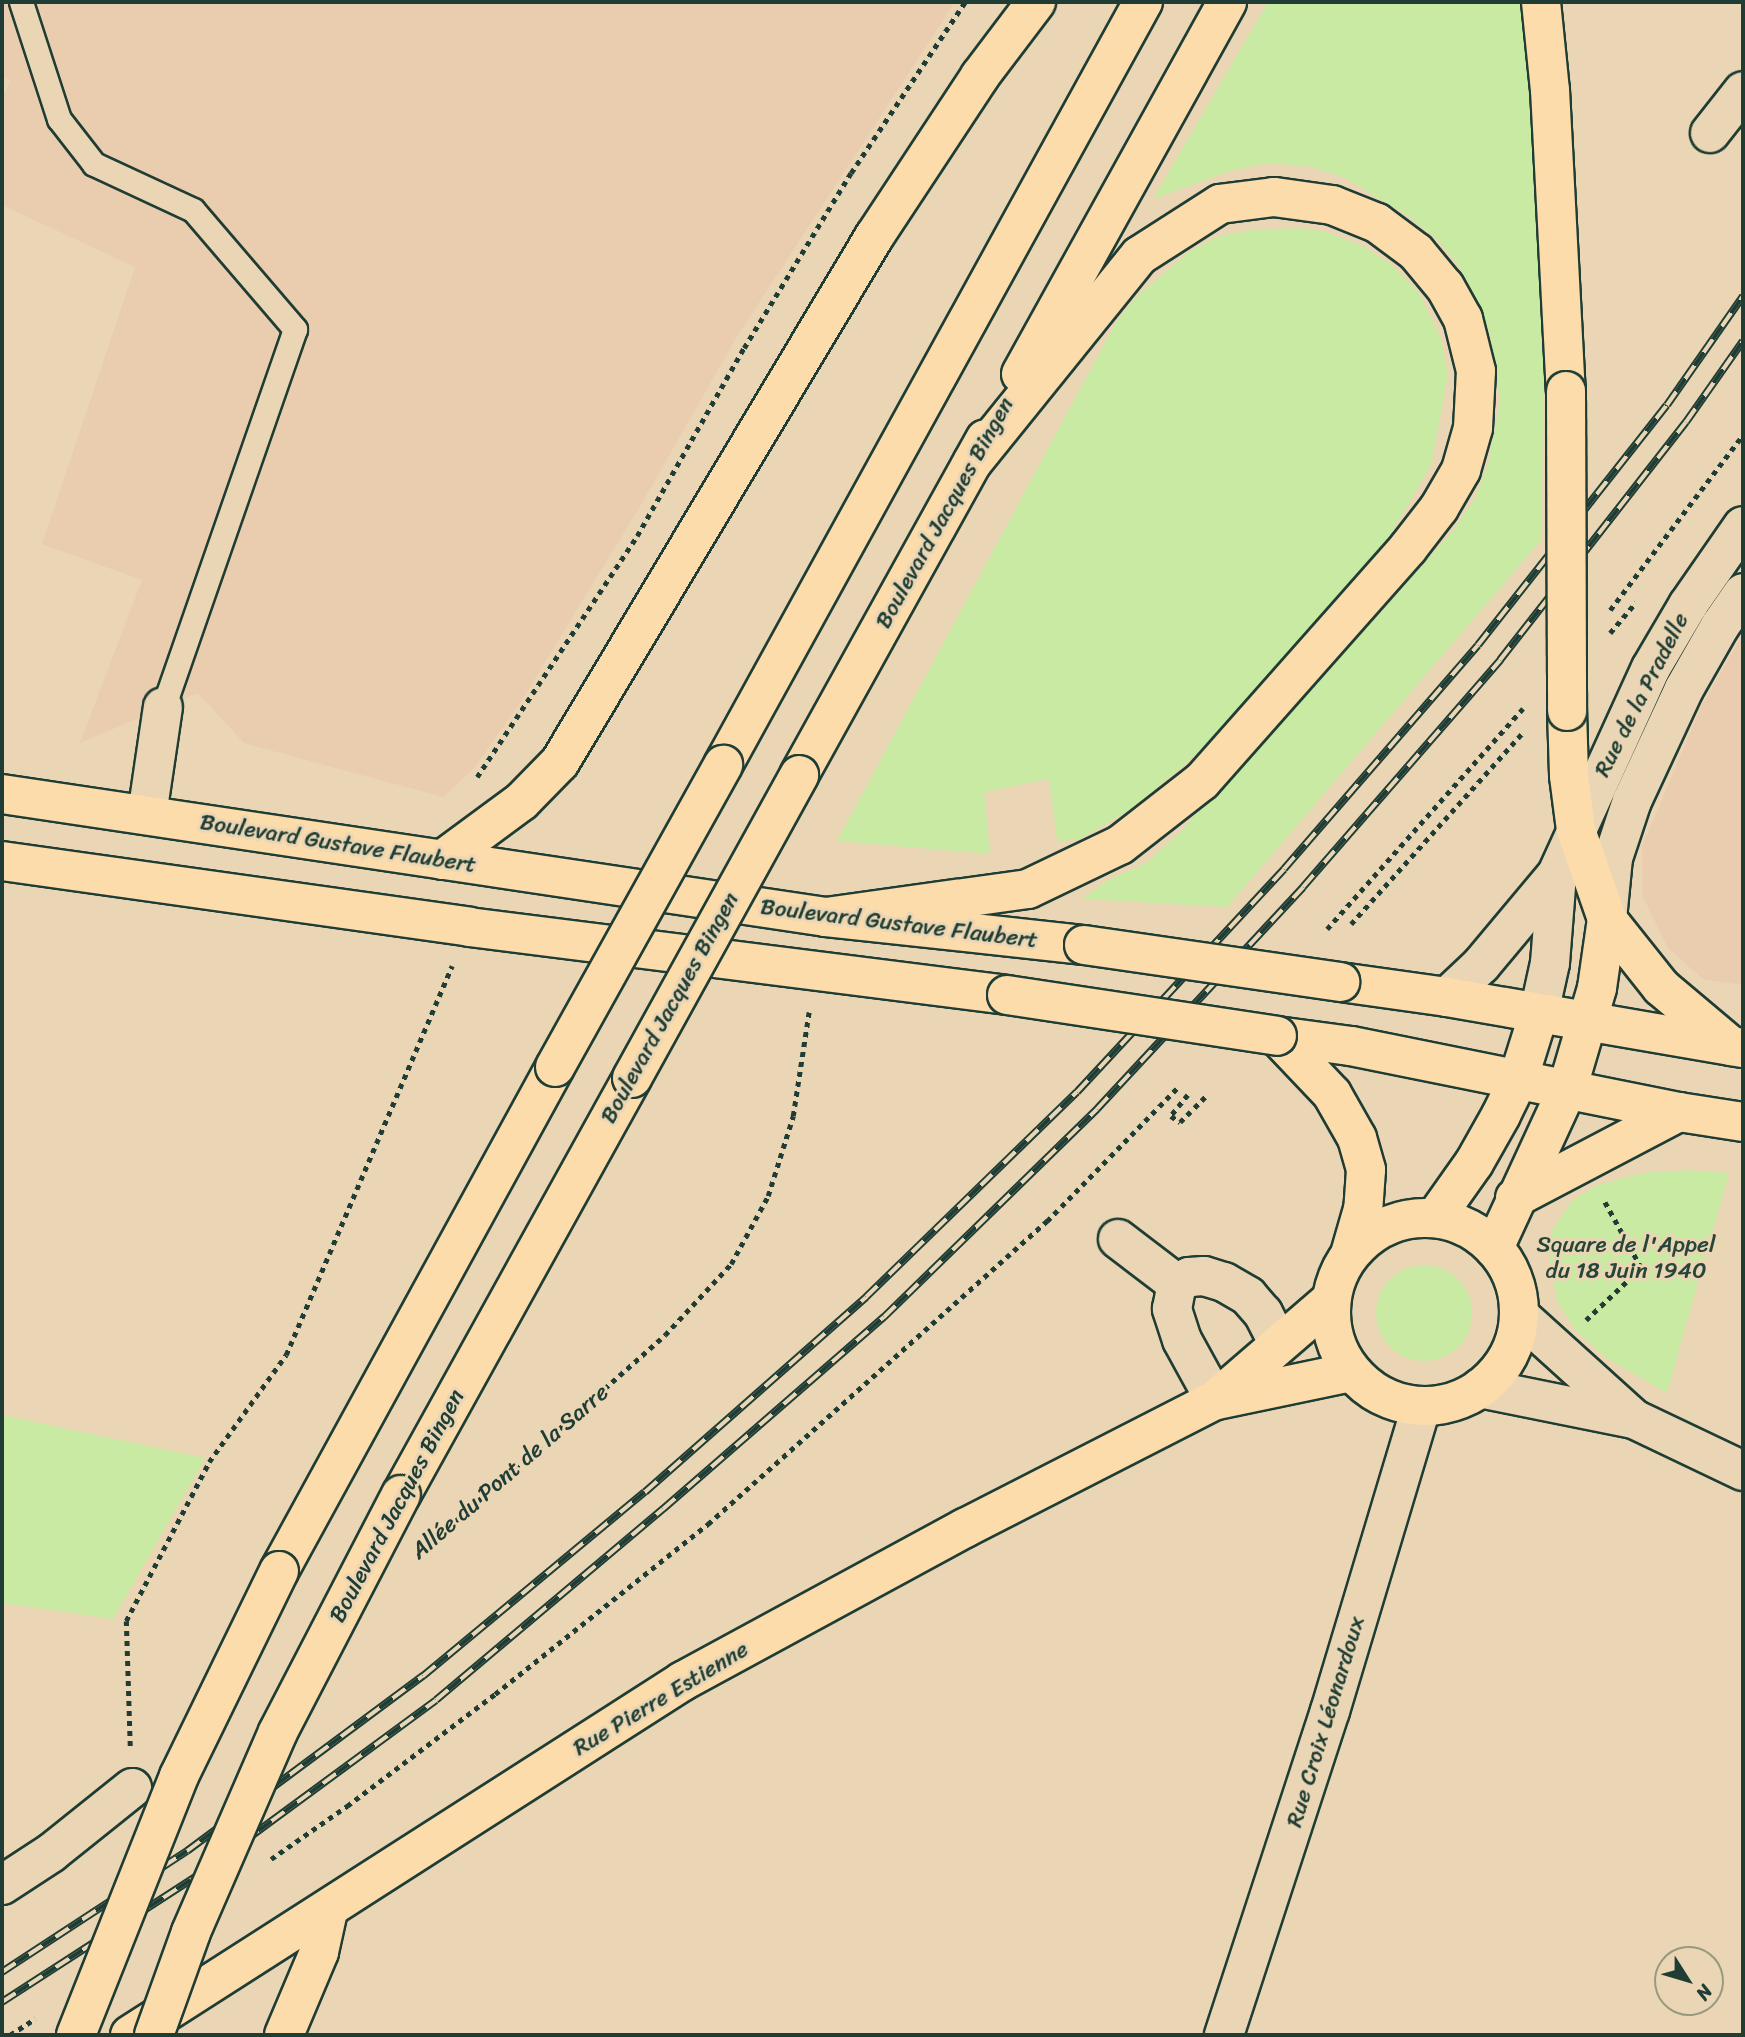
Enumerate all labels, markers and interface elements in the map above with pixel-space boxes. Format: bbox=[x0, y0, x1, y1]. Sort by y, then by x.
street label: Boulevard Jacques Bingen bbox=[870, 393, 1020, 633]
street label: Rue de la Pradelle bbox=[1589, 608, 1695, 782]
street label: Boulevard Gustave Flaubert bbox=[198, 809, 478, 879]
street label: Boulevard Jacques Bingen bbox=[595, 888, 745, 1128]
street label: Boulevard Gustave Flaubert bbox=[759, 893, 1039, 955]
park label: Square de l'Appel du 18 Juin 1940 bbox=[1537, 1231, 1715, 1285]
street label: Allée du Pont de la Sarre bbox=[405, 1379, 615, 1565]
street label: Boulevard Jacques Bingen bbox=[324, 1385, 470, 1627]
street label: Rue Croix Léonardoux bbox=[1281, 1613, 1371, 1831]
street label: Rue Pierre Estienne bbox=[568, 1636, 754, 1762]
north arrow bbox=[1654, 1946, 1724, 2016]
text: N bbox=[1687, 1978, 1722, 2008]

